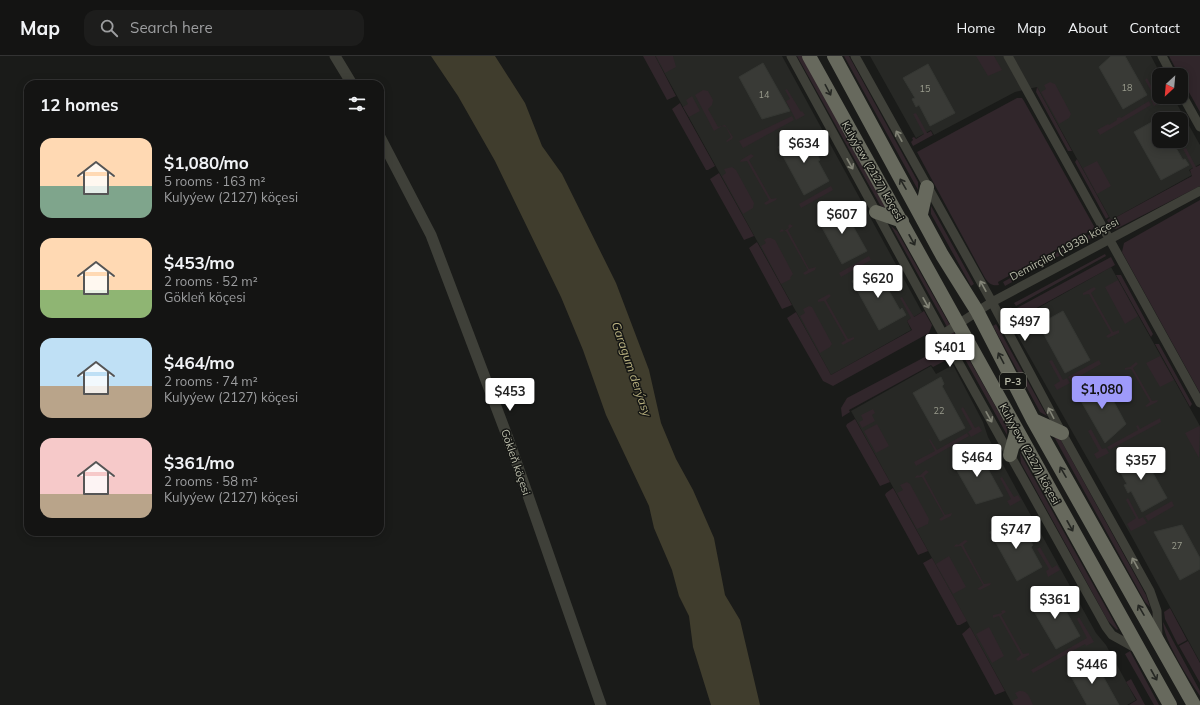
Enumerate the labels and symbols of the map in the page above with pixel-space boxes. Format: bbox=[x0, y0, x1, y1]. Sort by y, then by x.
north arrow bbox=[1152, 68, 1188, 104]
house number: 18 bbox=[1122, 82, 1132, 93]
house number: 15 bbox=[920, 83, 931, 94]
one-way arrow bbox=[824, 84, 832, 96]
house number: 14 bbox=[759, 89, 770, 100]
street label: Kulyýew (2127) köçesi bbox=[839, 118, 907, 224]
pin: $634 bbox=[780, 130, 828, 164]
one-way arrow bbox=[894, 130, 902, 142]
one-way arrow bbox=[847, 158, 855, 170]
one-way arrow bbox=[899, 178, 907, 190]
pin: $607 bbox=[818, 201, 866, 235]
street label: Demirçiler (1938) köçesi bbox=[1007, 214, 1121, 284]
one-way arrow bbox=[909, 234, 917, 246]
pin: $620 bbox=[854, 265, 902, 299]
one-way arrow bbox=[979, 280, 986, 292]
one-way arrow bbox=[922, 297, 930, 309]
pin: $497 bbox=[1001, 308, 1049, 342]
water label: Garagum derýasy bbox=[609, 320, 655, 419]
pin: $401 bbox=[926, 334, 974, 368]
one-way arrow bbox=[997, 352, 1004, 364]
road number: P-3 bbox=[1000, 373, 1026, 389]
pin: $1,080 bbox=[1069, 376, 1135, 410]
pin: $453 bbox=[486, 378, 534, 412]
street label: Kulyýew (2127) köçesi bbox=[996, 401, 1064, 507]
house number: 22 bbox=[934, 405, 944, 416]
one-way arrow bbox=[1047, 407, 1054, 419]
one-way arrow bbox=[985, 410, 993, 422]
street label: Gökleň köçesi bbox=[498, 427, 534, 497]
pin: $464 bbox=[953, 444, 1001, 478]
pin: $357 bbox=[1117, 447, 1165, 481]
one-way arrow bbox=[1059, 467, 1067, 479]
pin: $747 bbox=[992, 516, 1040, 550]
one-way arrow bbox=[1066, 519, 1074, 531]
house number: 27 bbox=[1172, 540, 1182, 551]
one-way arrow bbox=[1130, 557, 1138, 569]
pin: $361 bbox=[1031, 586, 1079, 620]
one-way arrow bbox=[1137, 604, 1145, 616]
pin: $446 bbox=[1068, 651, 1116, 685]
one-way arrow bbox=[1151, 669, 1158, 681]

